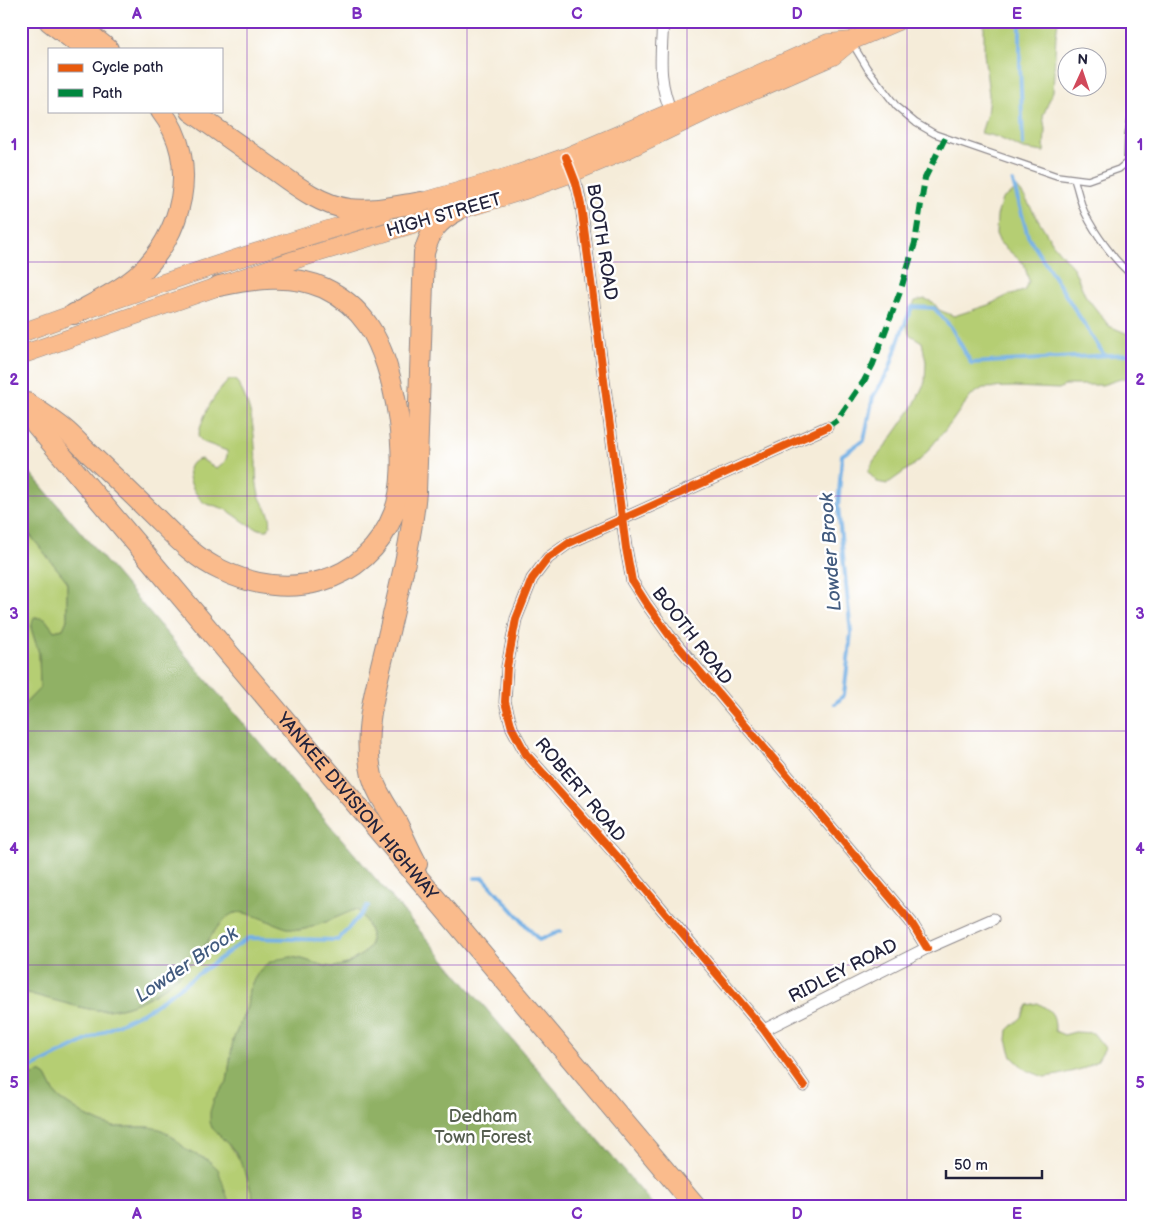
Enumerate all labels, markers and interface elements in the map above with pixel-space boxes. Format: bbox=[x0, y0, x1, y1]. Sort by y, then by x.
text: A bbox=[131, 5, 142, 24]
text: B bbox=[351, 5, 363, 24]
text: C bbox=[571, 5, 583, 24]
text: D bbox=[791, 5, 803, 24]
text: E bbox=[1012, 5, 1022, 24]
legend bbox=[48, 48, 222, 112]
north arrow bbox=[1056, 48, 1106, 98]
text: N bbox=[1077, 51, 1088, 68]
text: Cycle path bbox=[92, 58, 163, 77]
text: Path bbox=[92, 84, 122, 103]
text: 1 bbox=[11, 136, 17, 155]
text: 1 bbox=[1137, 136, 1143, 155]
street label: BOOTH ROAD bbox=[582, 182, 622, 302]
street label: HIGH STREET bbox=[384, 189, 504, 241]
text: 2 bbox=[9, 371, 19, 390]
text: 2 bbox=[1135, 371, 1145, 390]
water label: Lowder Brook bbox=[815, 491, 847, 612]
street label: BOOTH ROAD bbox=[648, 583, 736, 689]
text: 3 bbox=[9, 605, 19, 624]
text: 3 bbox=[1135, 605, 1145, 624]
street label: YANKEE DIVISION HIGHWAY bbox=[272, 707, 443, 904]
street label: ROBERT ROAD bbox=[530, 734, 630, 846]
text: 4 bbox=[9, 840, 19, 859]
text: 4 bbox=[1135, 840, 1145, 859]
water label: Lowder Brook bbox=[131, 922, 243, 1008]
street label: RIDLEY ROAD bbox=[785, 935, 901, 1007]
text: 5 bbox=[9, 1074, 19, 1093]
text: 5 bbox=[1135, 1074, 1145, 1093]
park label: Dedham Town Forest bbox=[434, 1106, 532, 1148]
scale bar bbox=[946, 1147, 1043, 1179]
text: 50 m bbox=[954, 1156, 988, 1175]
text: A bbox=[131, 1205, 142, 1224]
text: B bbox=[351, 1205, 363, 1224]
text: C bbox=[571, 1205, 583, 1224]
text: D bbox=[791, 1205, 803, 1224]
text: E bbox=[1012, 1205, 1022, 1224]

